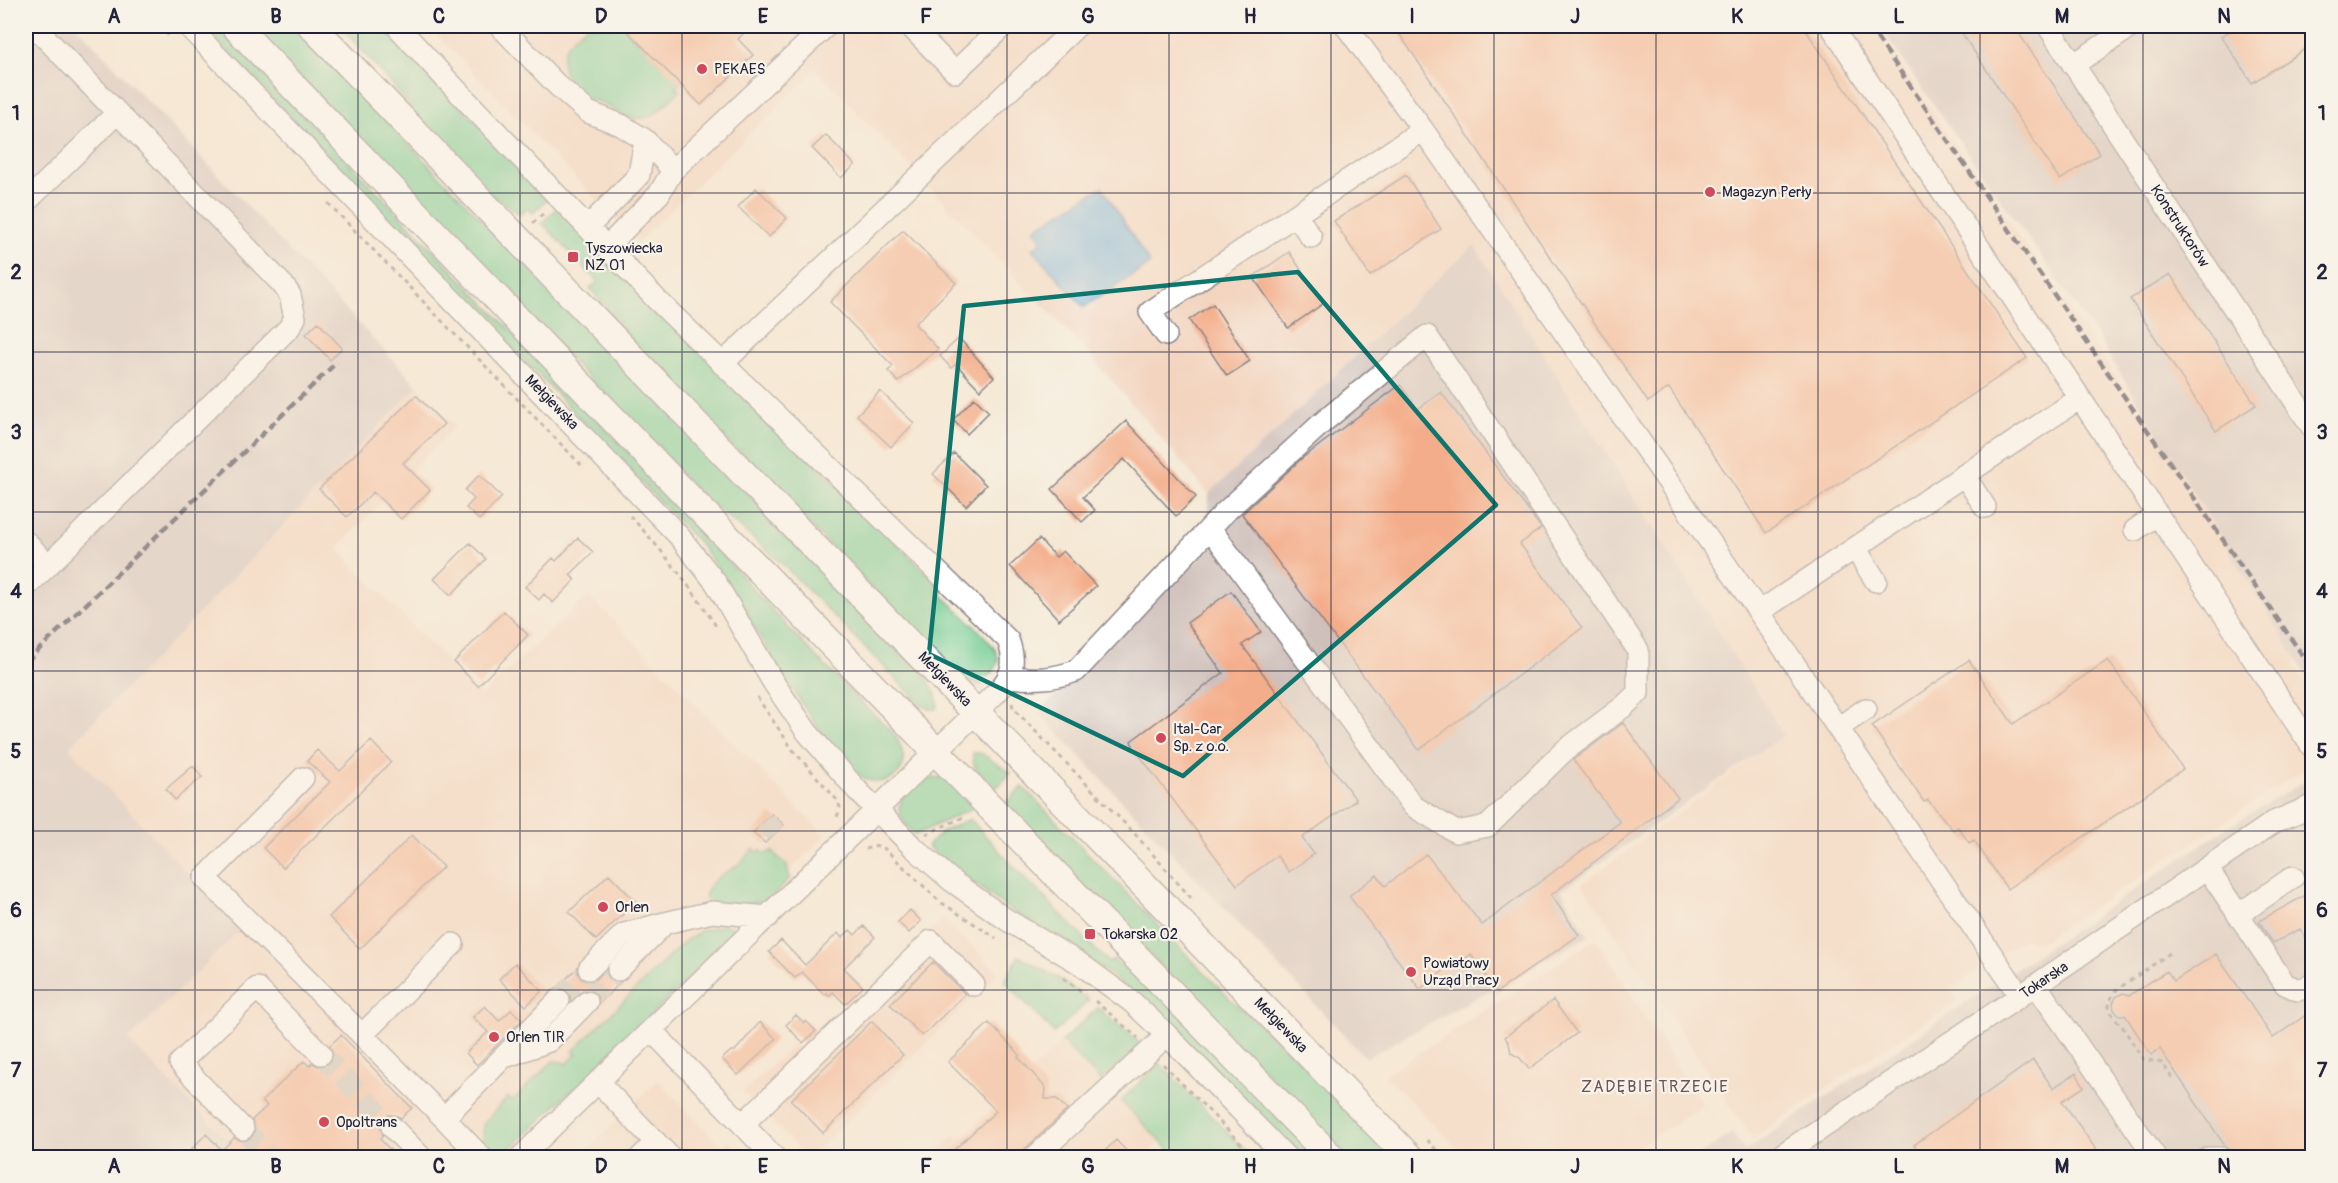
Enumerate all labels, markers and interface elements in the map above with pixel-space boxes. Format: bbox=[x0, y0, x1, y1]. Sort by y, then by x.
text: A bbox=[108, 4, 121, 29]
text: B bbox=[270, 4, 282, 29]
text: C bbox=[433, 4, 445, 29]
text: D bbox=[595, 4, 608, 29]
text: E bbox=[758, 4, 769, 29]
text: F bbox=[920, 4, 932, 29]
text: G bbox=[1081, 4, 1095, 29]
text: H bbox=[1244, 4, 1257, 29]
text: I bbox=[1409, 4, 1415, 29]
text: J bbox=[1570, 4, 1580, 29]
text: K bbox=[1731, 4, 1743, 29]
text: L bbox=[1893, 4, 1905, 29]
text: M bbox=[2055, 4, 2069, 29]
text: N bbox=[2217, 4, 2231, 29]
place label: PEKAES bbox=[714, 60, 765, 79]
marker: PEKAES bbox=[695, 62, 709, 76]
text: 1 bbox=[12, 101, 20, 126]
text: 1 bbox=[2318, 101, 2326, 126]
street label: Konstruktorów bbox=[2146, 181, 2213, 271]
place label: Magazyn Perły bbox=[1722, 183, 1812, 202]
marker: Magazyn Perły bbox=[1703, 185, 1717, 199]
place label: Tyszowiecka NŻ 01 bbox=[585, 239, 663, 275]
marker: Tyszowiecka NŻ 01 bbox=[566, 250, 580, 264]
text: 2 bbox=[10, 260, 22, 285]
text: 2 bbox=[2316, 260, 2328, 285]
street label: Mełgiewska bbox=[521, 371, 583, 434]
text: 3 bbox=[10, 420, 22, 445]
text: 3 bbox=[2316, 420, 2328, 445]
text: 4 bbox=[10, 579, 22, 604]
text: 4 bbox=[2316, 579, 2328, 604]
street label: Mełgiewska bbox=[914, 648, 976, 711]
place label: Ital-Car Sp. z o.o. bbox=[1173, 720, 1229, 756]
marker: Ital-Car Sp. z o.o. bbox=[1154, 731, 1168, 745]
text: 5 bbox=[11, 739, 22, 764]
text: 5 bbox=[2317, 739, 2328, 764]
text: 6 bbox=[10, 898, 22, 923]
place label: Orlen bbox=[615, 898, 649, 917]
text: 6 bbox=[2316, 898, 2328, 923]
marker: Orlen bbox=[596, 900, 610, 914]
place label: Tokarska 02 bbox=[1102, 925, 1178, 944]
marker: Tokarska 02 bbox=[1083, 927, 1097, 941]
place label: Powiatowy Urząd Pracy bbox=[1423, 954, 1499, 990]
street label: Tokarska bbox=[2016, 957, 2072, 1003]
marker: Powiatowy Urząd Pracy bbox=[1404, 965, 1418, 979]
street label: Mełgiewska bbox=[1250, 994, 1312, 1057]
place label: Orlen TIR bbox=[506, 1028, 565, 1047]
marker: Orlen TIR bbox=[487, 1030, 501, 1044]
text: 7 bbox=[11, 1058, 22, 1083]
text: 7 bbox=[2317, 1058, 2328, 1083]
district label: ZADĘBIE TRZECIE bbox=[1581, 1077, 1729, 1097]
place label: Opoltrans bbox=[336, 1113, 397, 1132]
marker: Opoltrans bbox=[317, 1115, 331, 1129]
text: A bbox=[108, 1154, 121, 1179]
text: B bbox=[270, 1154, 282, 1179]
text: C bbox=[433, 1154, 445, 1179]
text: D bbox=[595, 1154, 608, 1179]
text: E bbox=[758, 1154, 769, 1179]
text: F bbox=[920, 1154, 932, 1179]
text: G bbox=[1081, 1154, 1095, 1179]
text: H bbox=[1244, 1154, 1257, 1179]
text: I bbox=[1409, 1154, 1415, 1179]
text: J bbox=[1570, 1154, 1580, 1179]
text: K bbox=[1731, 1154, 1743, 1179]
text: L bbox=[1893, 1154, 1905, 1179]
text: M bbox=[2055, 1154, 2069, 1179]
text: N bbox=[2217, 1154, 2231, 1179]

